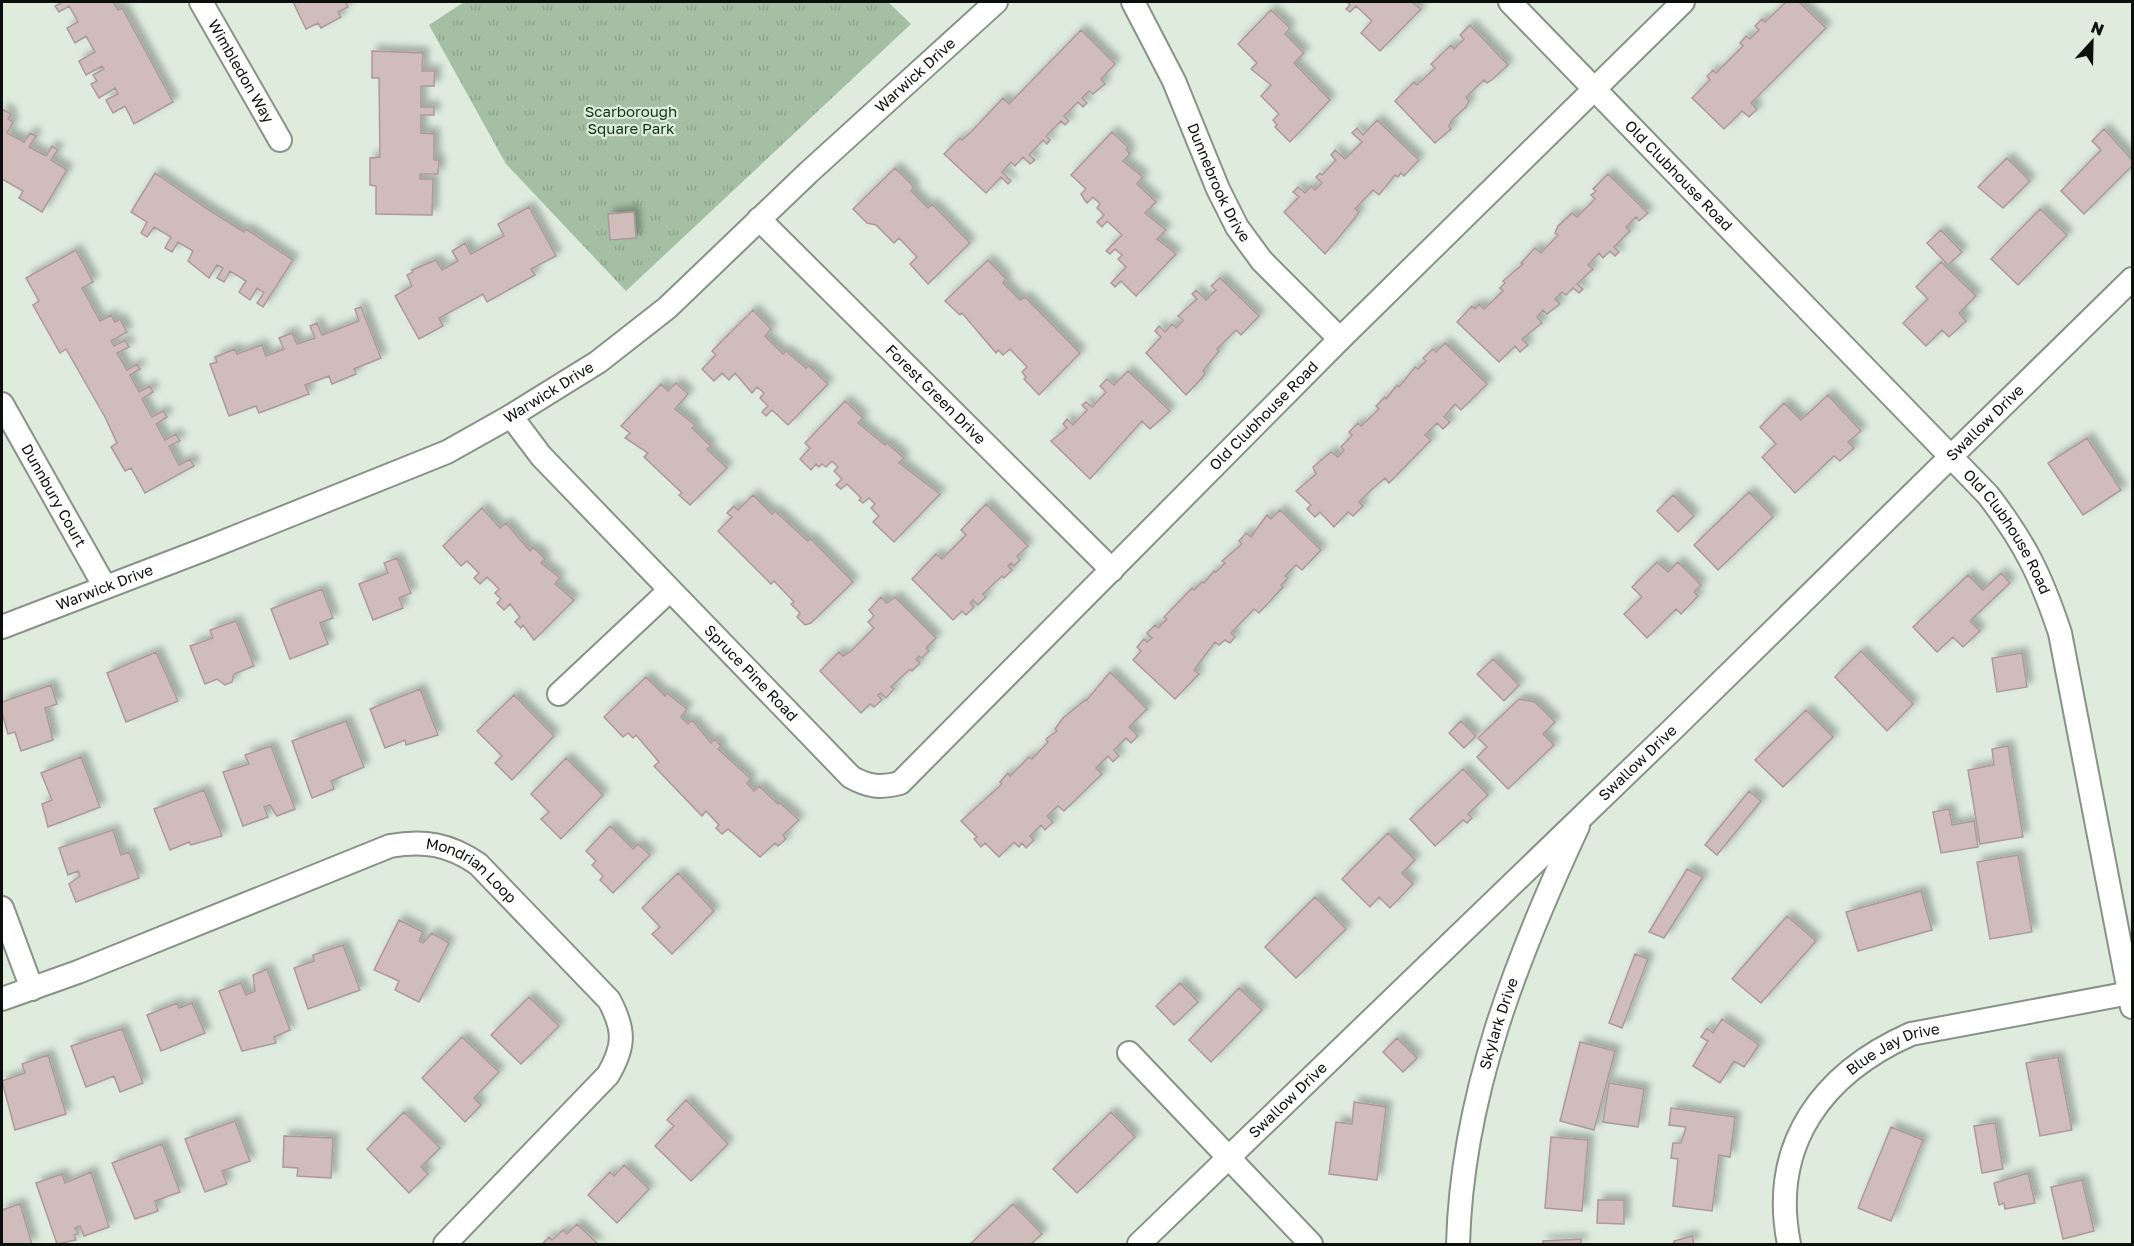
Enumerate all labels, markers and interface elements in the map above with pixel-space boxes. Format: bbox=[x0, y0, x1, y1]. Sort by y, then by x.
north arrow bbox=[2062, 12, 2122, 72]
street label: Wimbledon Way bbox=[205, 16, 279, 126]
text: N bbox=[2088, 17, 2107, 40]
street label: Warwick Drive bbox=[871, 33, 959, 116]
park label: Scarborough Square Park bbox=[585, 102, 677, 137]
street label: Old Clubhouse Road bbox=[1622, 116, 1737, 234]
street label: Dunnebrook Drive bbox=[1184, 120, 1255, 245]
street label: Forest Green Drive bbox=[882, 340, 990, 448]
street label: Warwick Drive bbox=[500, 357, 597, 426]
street label: Old Clubhouse Road bbox=[1205, 357, 1321, 474]
street label: Swallow Drive bbox=[1942, 380, 2027, 464]
street label: Dunnbury Court bbox=[18, 440, 90, 550]
street label: Old Clubhouse Road bbox=[1960, 465, 2055, 597]
street label: Warwick Drive bbox=[53, 560, 156, 613]
street label: Spruce Pine Road bbox=[701, 621, 802, 724]
street label: Swallow Drive bbox=[1594, 720, 1680, 804]
street label: Mondrian Loop bbox=[425, 834, 521, 906]
street label: Skylark Drive bbox=[1475, 975, 1521, 1071]
street label: Blue Jay Drive bbox=[1842, 1019, 1941, 1078]
street label: Swallow Drive bbox=[1245, 1058, 1330, 1141]

